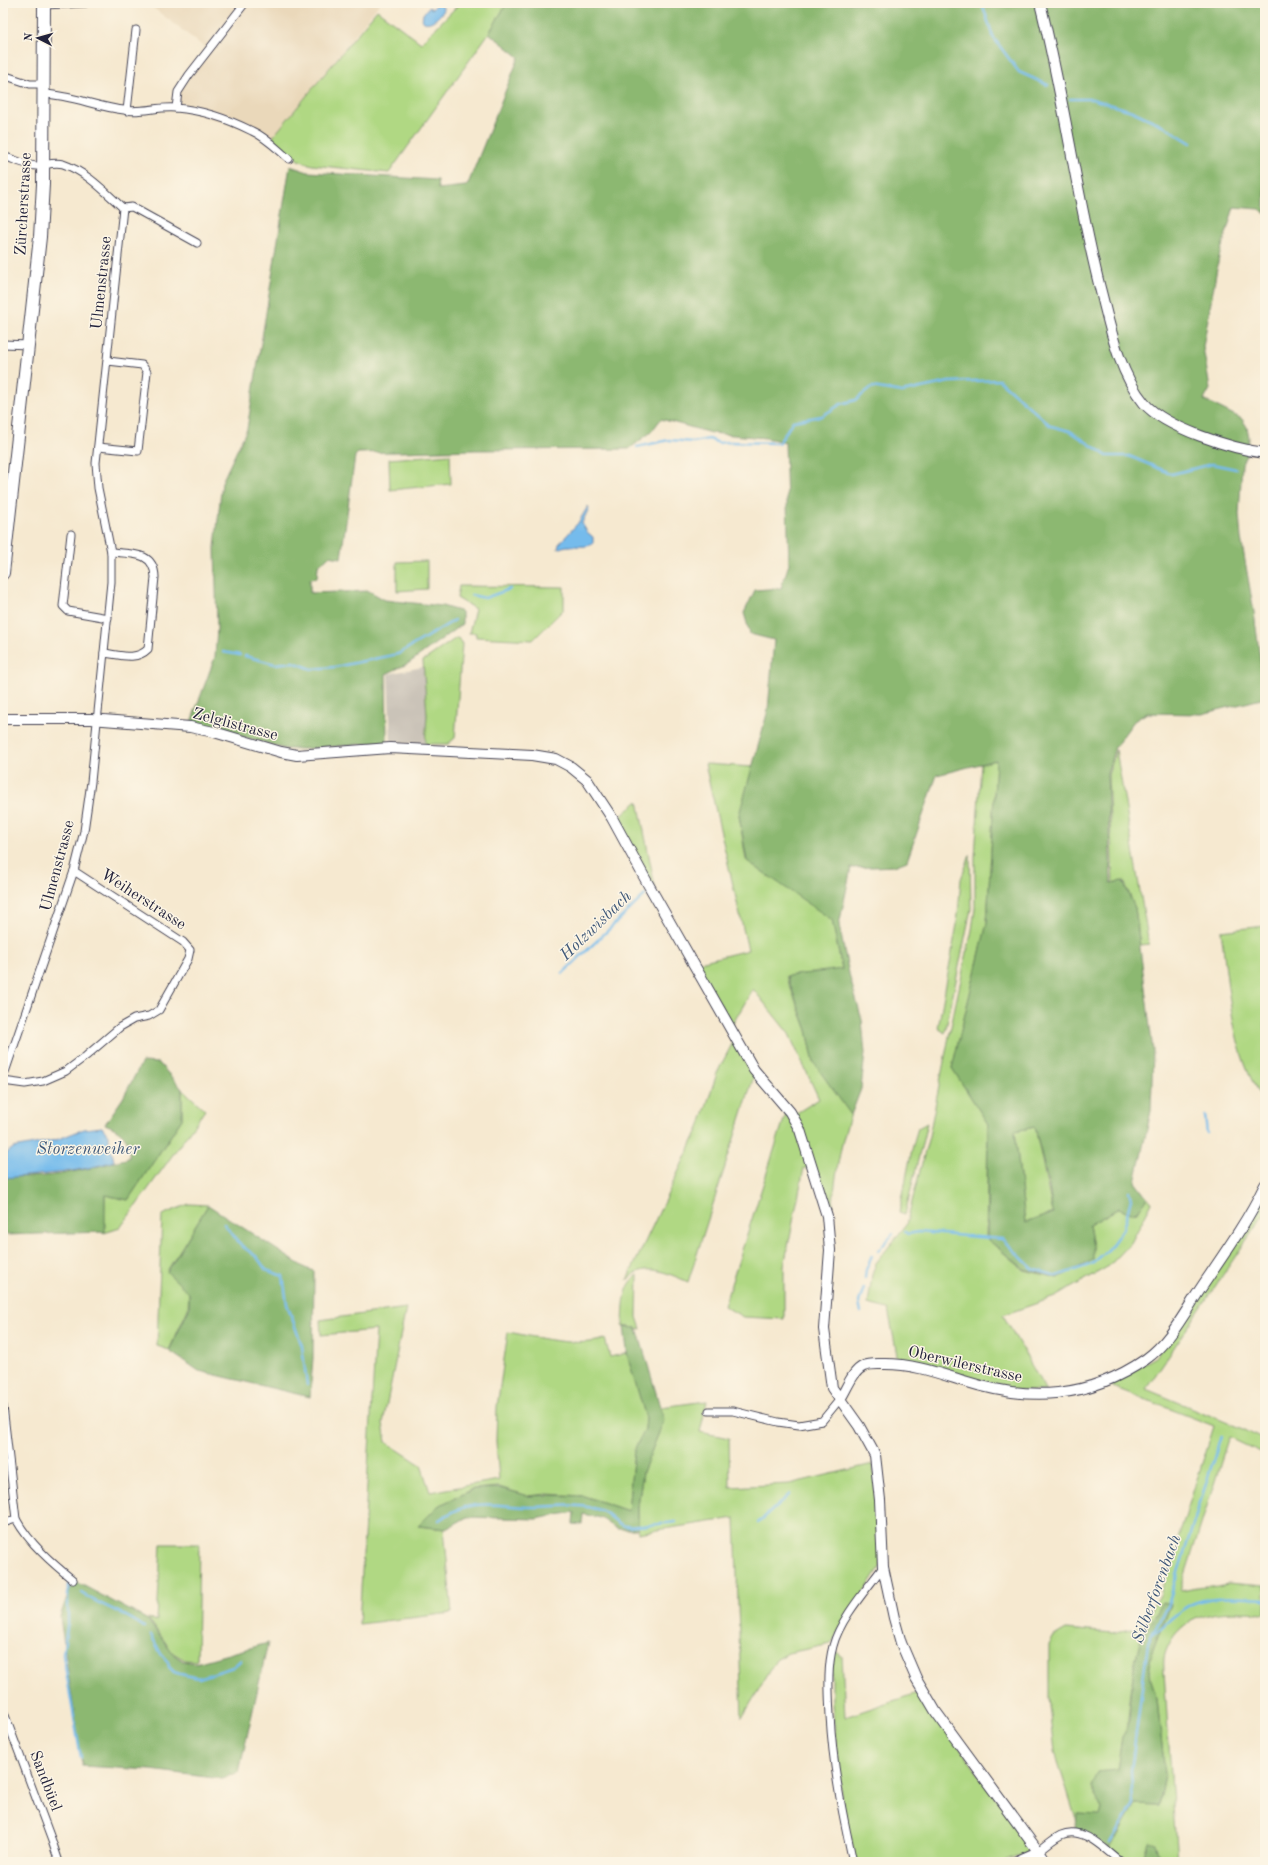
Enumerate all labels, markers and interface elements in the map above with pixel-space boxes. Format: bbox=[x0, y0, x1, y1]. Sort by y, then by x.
north arrow bbox=[18, 18, 58, 58]
text: N bbox=[24, 32, 36, 42]
street label: Zürcherstrasse bbox=[13, 152, 35, 256]
street label: Ulmenstrasse bbox=[89, 236, 115, 330]
street label: Zelglistrasse bbox=[191, 706, 279, 744]
street label: Ulmenstrasse bbox=[38, 819, 78, 913]
street label: Weiherstrasse bbox=[97, 867, 189, 933]
water label: Holzwisbach bbox=[556, 888, 635, 965]
water label: Storzenweiher bbox=[36, 1141, 140, 1158]
street label: Oberwilerstrasse bbox=[906, 1344, 1024, 1386]
water label: Silberforenbach bbox=[1130, 1532, 1185, 1646]
street label: Sandbüel bbox=[26, 1749, 64, 1813]

